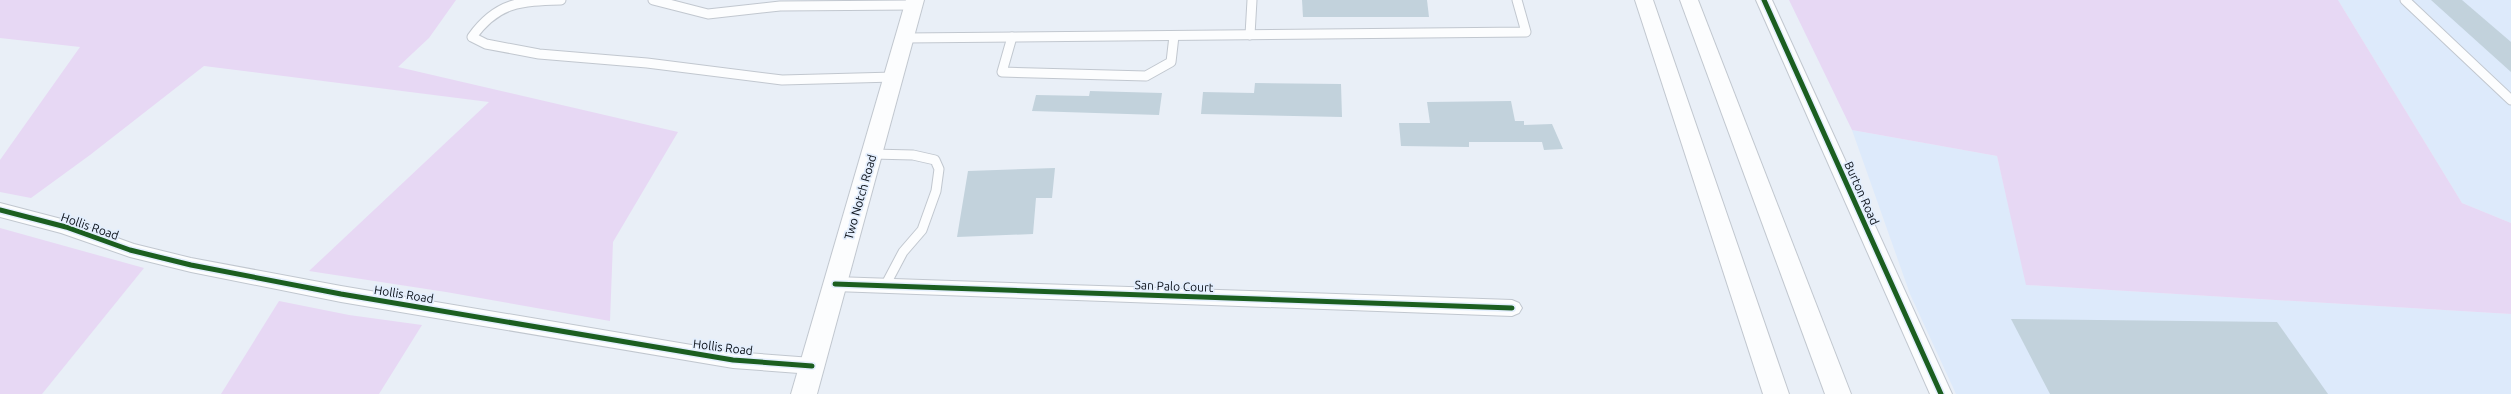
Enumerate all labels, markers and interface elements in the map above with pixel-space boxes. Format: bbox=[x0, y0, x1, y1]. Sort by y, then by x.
street label: Two Notch Road bbox=[842, 153, 878, 241]
street label: Burton Road bbox=[1842, 159, 1882, 227]
street label: Hollis Road bbox=[59, 210, 121, 242]
street label: San Palo Court bbox=[1134, 278, 1214, 294]
street label: Hollis Road bbox=[373, 283, 435, 305]
street label: Hollis Road bbox=[692, 337, 754, 357]

